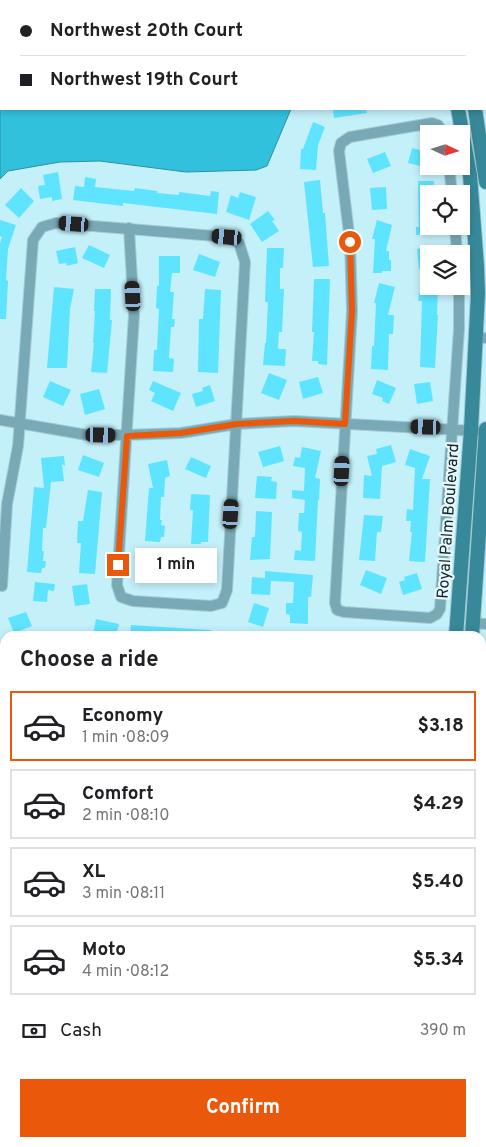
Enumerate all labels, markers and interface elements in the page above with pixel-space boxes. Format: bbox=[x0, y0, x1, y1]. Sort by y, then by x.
text: Northwest 20th Court bbox=[50, 19, 243, 43]
text: Northwest 19th Court bbox=[50, 68, 238, 92]
north arrow bbox=[420, 125, 470, 175]
map controls bbox=[420, 125, 470, 295]
button: locate bbox=[420, 185, 470, 235]
car bbox=[58, 215, 89, 233]
car bbox=[211, 228, 242, 246]
route start bbox=[339, 231, 361, 253]
button: layers bbox=[420, 245, 470, 295]
car bbox=[124, 281, 141, 311]
car bbox=[410, 419, 441, 435]
car bbox=[85, 427, 116, 443]
street label: Royal Palm Boulevard bbox=[434, 443, 464, 599]
car bbox=[333, 456, 350, 486]
car bbox=[222, 499, 239, 529]
callout: 1 min bbox=[136, 548, 218, 582]
route end bbox=[107, 554, 129, 576]
text: 1 min bbox=[157, 555, 195, 575]
text: Choose a ride bbox=[20, 647, 158, 674]
icon: car bbox=[22, 704, 67, 749]
text: Economy bbox=[82, 704, 163, 728]
text: $3.18 bbox=[417, 714, 464, 738]
text: 1 min · 08:09 bbox=[82, 728, 169, 748]
icon: car bbox=[22, 782, 67, 827]
text: Comfort bbox=[82, 782, 154, 806]
text: $4.29 bbox=[412, 792, 464, 816]
text: 2 min · 08:10 bbox=[82, 806, 170, 826]
icon: car bbox=[22, 860, 67, 905]
text: XL bbox=[82, 860, 105, 884]
text: $5.40 bbox=[412, 870, 464, 894]
text: 3 min · 08:11 bbox=[82, 884, 165, 904]
icon: car bbox=[22, 938, 67, 983]
text: Moto bbox=[82, 938, 126, 962]
text: $5.34 bbox=[413, 948, 464, 972]
text: 4 min · 08:12 bbox=[82, 962, 169, 982]
icon: cash bbox=[20, 1017, 48, 1045]
text: Cash bbox=[60, 1019, 102, 1043]
text: 390 m bbox=[420, 1021, 466, 1041]
button: Confirm bbox=[20, 1079, 466, 1137]

